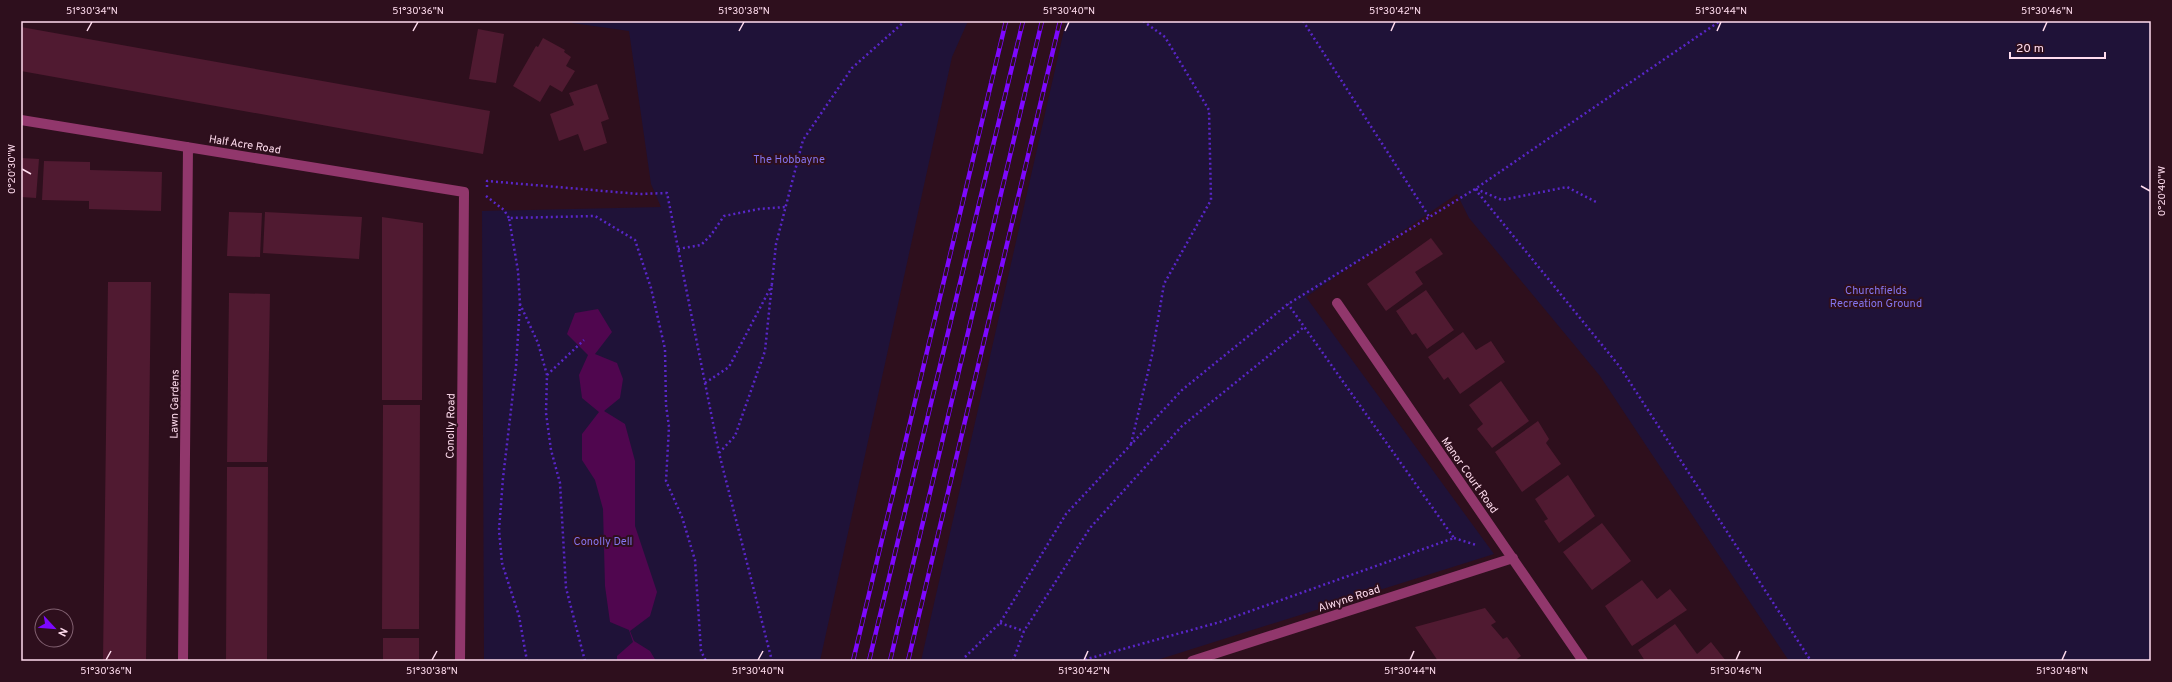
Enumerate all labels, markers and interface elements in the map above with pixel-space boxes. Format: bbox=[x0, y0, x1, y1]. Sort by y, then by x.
text: 51°30'34"N bbox=[66, 5, 118, 18]
text: 51°30'36"N bbox=[392, 5, 444, 18]
text: 51°30'38"N bbox=[718, 5, 770, 18]
text: 51°30'40"N bbox=[1043, 5, 1095, 18]
text: 51°30'42"N bbox=[1369, 5, 1421, 18]
text: 51°30'44"N bbox=[1695, 5, 1747, 18]
text: 51°30'46"N bbox=[2021, 5, 2073, 18]
scale bar bbox=[2010, 34, 2105, 60]
text: 20 m bbox=[2016, 41, 2044, 57]
street label: Half Acre Road bbox=[208, 132, 282, 158]
text: 0°20'30"W bbox=[6, 144, 19, 194]
park label: The Hobbayne bbox=[753, 153, 825, 167]
text: 0°20'40"W bbox=[2156, 166, 2169, 216]
park label: Churchfields Recreation Ground bbox=[1830, 284, 1922, 311]
street label: Lawn Gardens bbox=[167, 369, 183, 439]
street label: Conolly Road bbox=[443, 393, 459, 459]
street label: Manor Court Road bbox=[1438, 435, 1501, 516]
park label: Conolly Dell bbox=[574, 535, 633, 549]
street label: Alwyne Road bbox=[1316, 582, 1382, 616]
north arrow bbox=[34, 608, 74, 648]
text: N bbox=[54, 625, 70, 639]
text: 51°30'36"N bbox=[80, 665, 132, 678]
text: 51°30'38"N bbox=[406, 665, 458, 678]
text: 51°30'40"N bbox=[732, 665, 784, 678]
text: 51°30'42"N bbox=[1058, 665, 1110, 678]
text: 51°30'44"N bbox=[1384, 665, 1436, 678]
text: 51°30'46"N bbox=[1710, 665, 1762, 678]
text: 51°30'48"N bbox=[2036, 665, 2088, 678]

